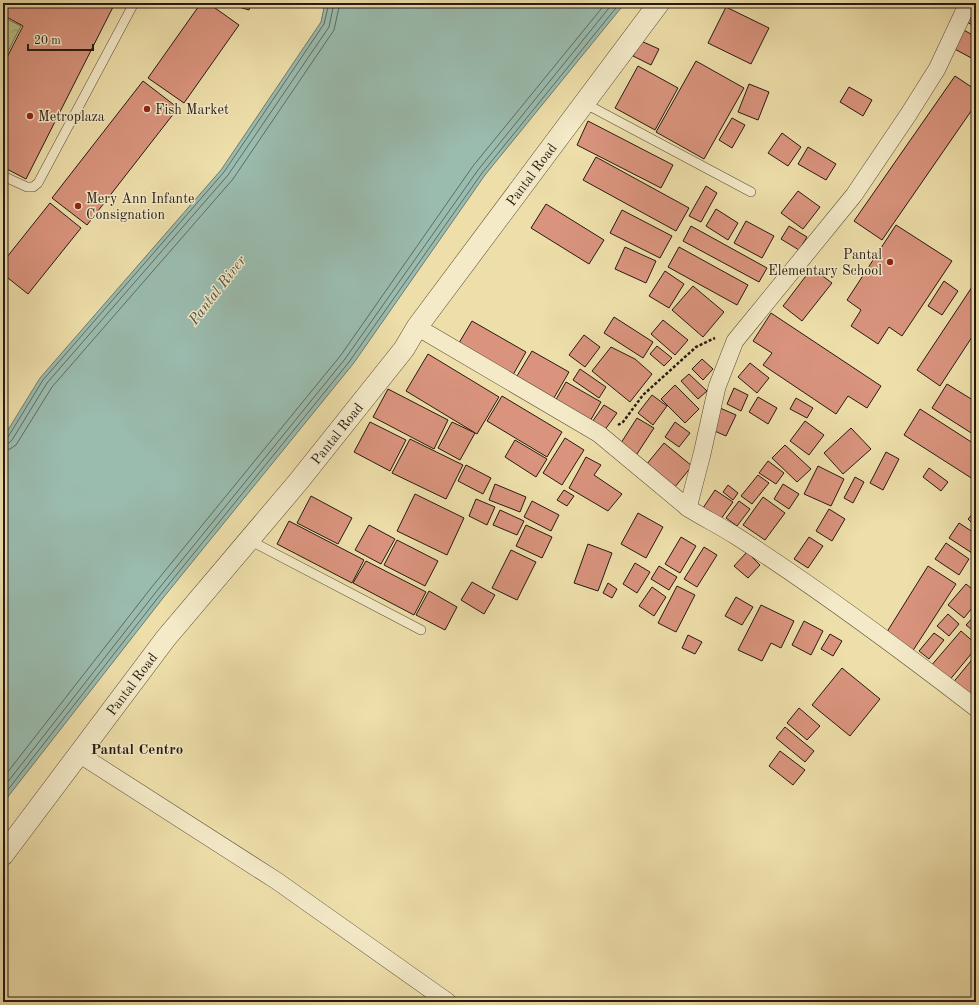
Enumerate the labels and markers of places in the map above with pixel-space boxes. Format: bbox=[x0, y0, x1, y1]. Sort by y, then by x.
place label: Fish Market bbox=[155, 103, 229, 117]
marker: Fish Market bbox=[142, 104, 152, 114]
place label: Metroplaza bbox=[38, 110, 105, 124]
marker: Metroplaza bbox=[25, 111, 35, 121]
place label: Mery Ann Infante Consignation bbox=[86, 192, 195, 222]
marker: Mery Ann Infante Consignation bbox=[73, 201, 83, 211]
place label: Pantal Elementary School bbox=[768, 248, 882, 278]
marker: Pantal Elementary School bbox=[885, 257, 895, 267]

